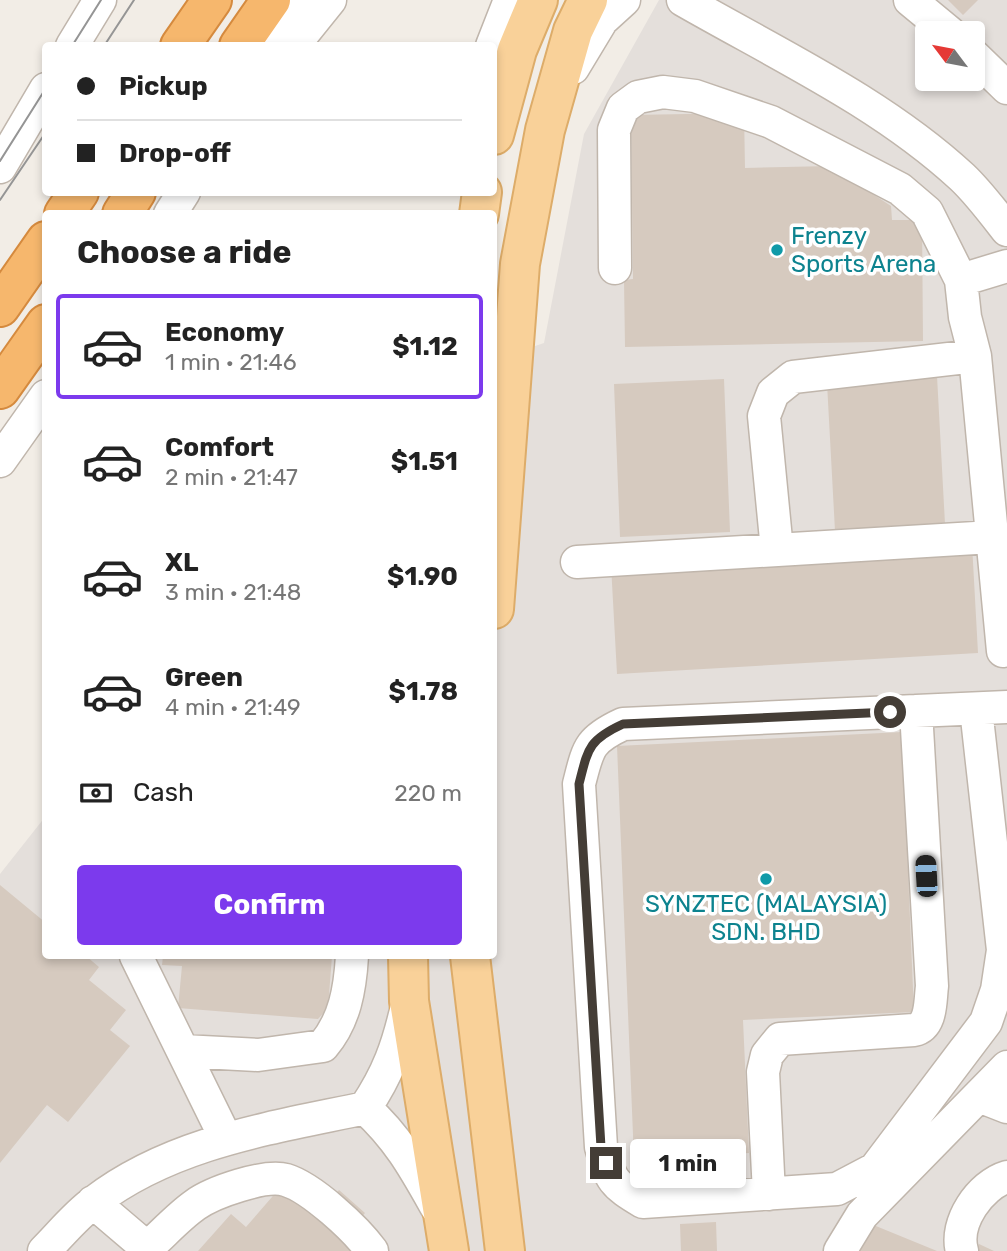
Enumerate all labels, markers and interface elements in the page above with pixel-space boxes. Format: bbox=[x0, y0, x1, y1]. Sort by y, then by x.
north arrow bbox=[915, 21, 985, 91]
map controls bbox=[915, 21, 985, 91]
text: Pickup bbox=[119, 71, 208, 102]
text: Drop-off bbox=[119, 138, 231, 169]
place label: Frenzy Sports Arena bbox=[791, 222, 936, 278]
text: Choose a ride bbox=[77, 233, 291, 271]
marker: Frenzy Sports Arena bbox=[769, 242, 785, 258]
icon: car bbox=[81, 315, 144, 378]
text: Economy bbox=[165, 317, 284, 348]
text: $1.12 bbox=[392, 331, 458, 362]
text: 1 min · 21:46 bbox=[165, 348, 297, 376]
icon: car bbox=[81, 430, 144, 493]
text: Comfort bbox=[165, 432, 274, 463]
text: $1.51 bbox=[391, 446, 458, 477]
text: 2 min · 21:47 bbox=[165, 463, 298, 491]
icon: car bbox=[81, 545, 144, 608]
text: XL bbox=[165, 547, 198, 578]
text: $1.90 bbox=[387, 561, 458, 592]
text: 3 min · 21:48 bbox=[165, 578, 301, 606]
icon: car bbox=[81, 660, 144, 723]
text: Green bbox=[165, 662, 243, 693]
text: $1.78 bbox=[389, 676, 458, 707]
text: 4 min · 21:49 bbox=[165, 693, 301, 721]
route start bbox=[874, 696, 906, 728]
icon: cash bbox=[77, 774, 115, 812]
text: Cash bbox=[133, 777, 194, 808]
text: 220 m bbox=[394, 779, 462, 807]
car bbox=[915, 854, 938, 898]
button: Confirm bbox=[77, 865, 462, 945]
marker: SYNZTEC (MALAYSIA) SDN. BHD bbox=[758, 871, 774, 887]
place label: SYNZTEC (MALAYSIA) SDN. BHD bbox=[645, 890, 887, 946]
callout: 1 min bbox=[630, 1138, 746, 1188]
route end bbox=[590, 1147, 622, 1179]
text: 1 min bbox=[659, 1149, 717, 1177]

